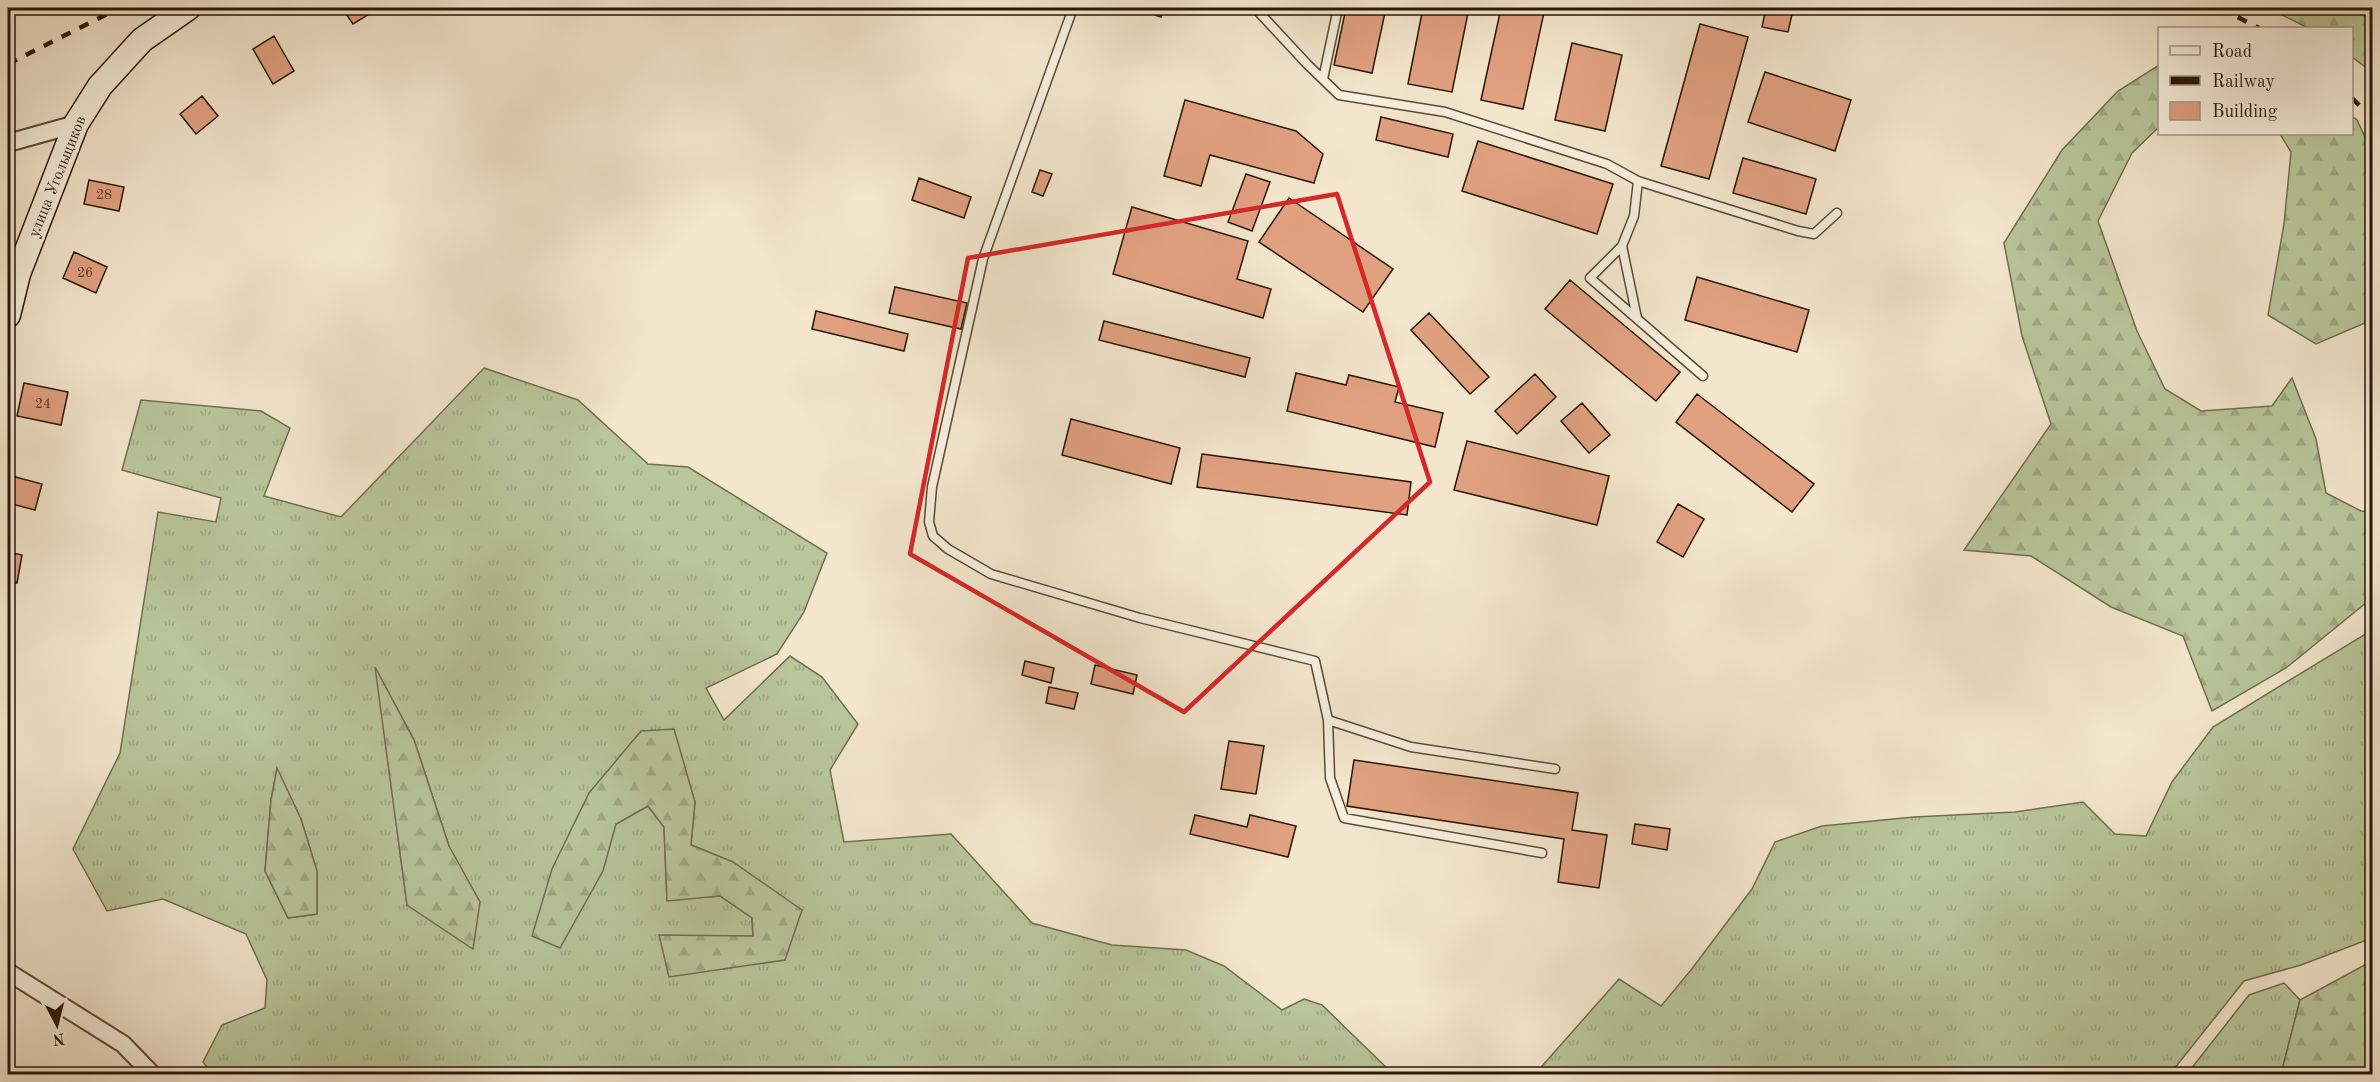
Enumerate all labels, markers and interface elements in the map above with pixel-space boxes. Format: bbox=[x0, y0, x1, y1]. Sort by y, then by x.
legend bbox=[2158, 27, 2353, 135]
text: Road bbox=[2212, 43, 2252, 61]
text: Railway bbox=[2212, 73, 2275, 91]
text: Building bbox=[2212, 103, 2278, 121]
street label: улица Угольщиков bbox=[26, 114, 90, 240]
house number: 28 bbox=[96, 188, 112, 202]
house number: 26 bbox=[77, 266, 93, 280]
house number: 24 bbox=[35, 397, 51, 411]
north arrow bbox=[27, 995, 87, 1055]
text: N bbox=[51, 1029, 66, 1047]

